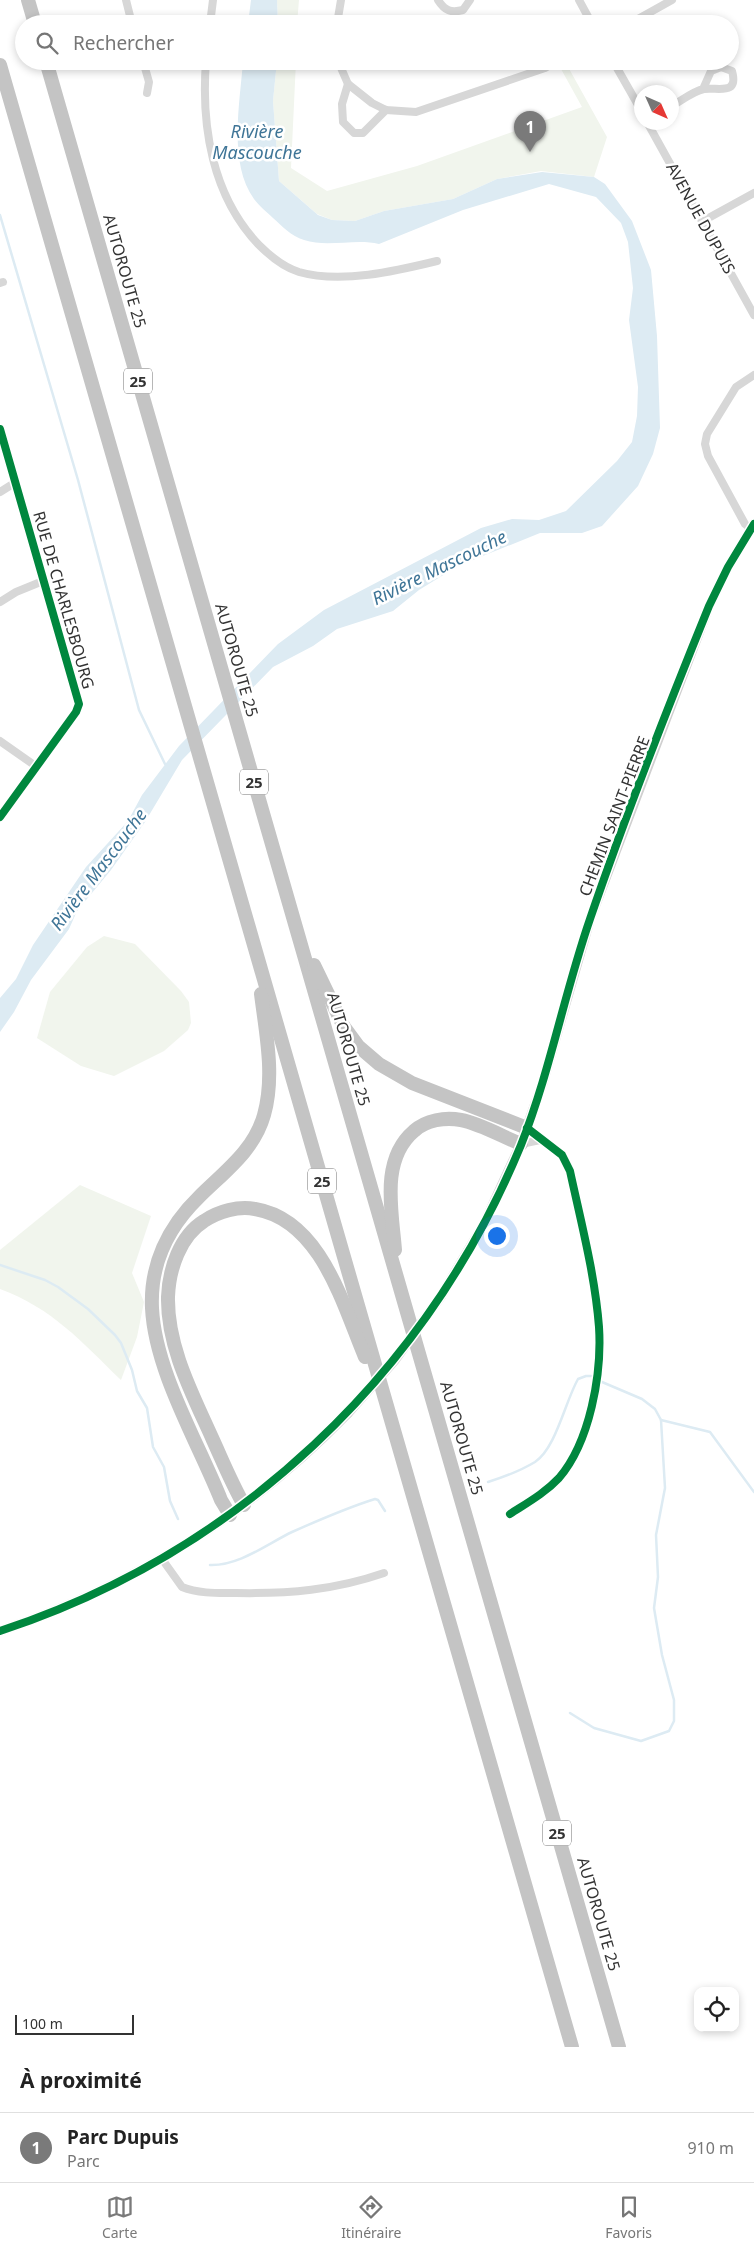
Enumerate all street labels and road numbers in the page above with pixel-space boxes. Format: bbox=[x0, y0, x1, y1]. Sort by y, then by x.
street label: AVENUE DUPUIS bbox=[661, 158, 741, 278]
street label: AUTOROUTE 25 bbox=[98, 212, 152, 330]
road number: 25 bbox=[124, 368, 152, 394]
street label: RUE DE CHARLESBOURG bbox=[28, 509, 100, 691]
street label: AUTOROUTE 25 bbox=[210, 601, 264, 719]
street label: CHEMIN SAINT-PIERRE bbox=[573, 733, 655, 899]
road number: 25 bbox=[240, 770, 268, 794]
street label: AUTOROUTE 25 bbox=[322, 990, 376, 1108]
road number: 25 bbox=[308, 1168, 336, 1194]
street label: AUTOROUTE 25 bbox=[435, 1379, 489, 1497]
road number: 25 bbox=[543, 1820, 571, 1846]
street label: AUTOROUTE 25 bbox=[572, 1855, 626, 1973]

